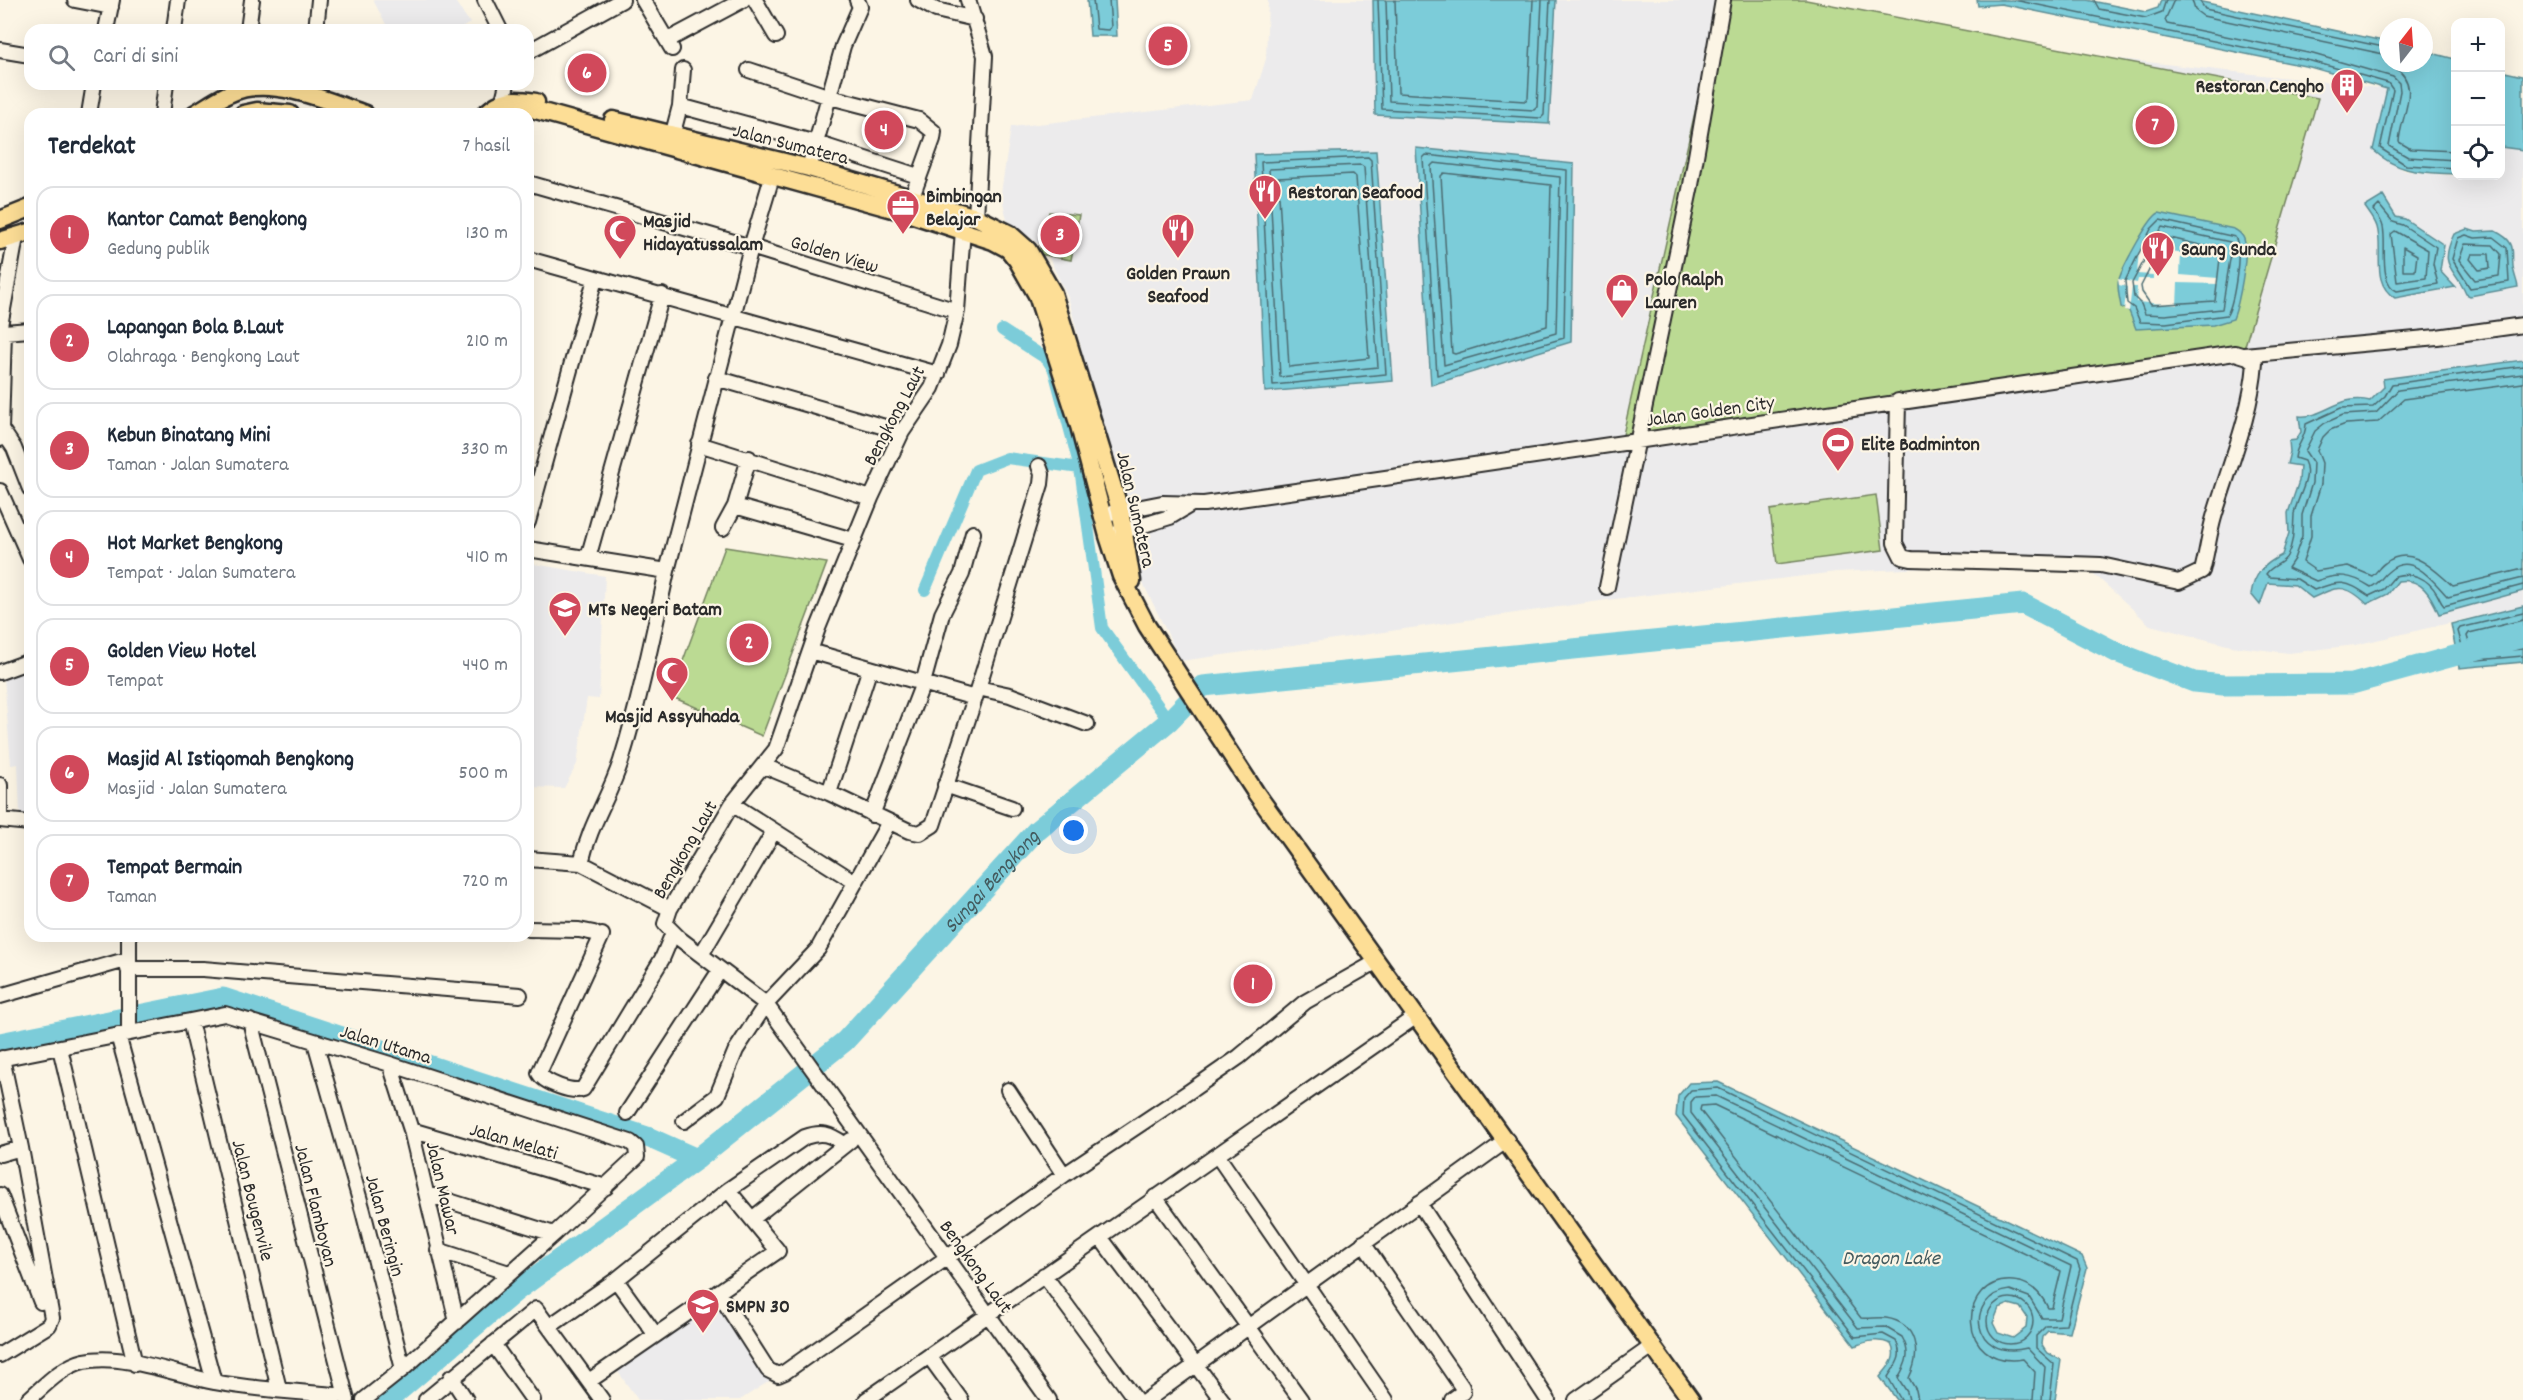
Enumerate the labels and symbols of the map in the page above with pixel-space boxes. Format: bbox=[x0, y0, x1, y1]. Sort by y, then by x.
north arrow bbox=[2379, 18, 2433, 72]
pin: 5 bbox=[1148, 24, 1188, 68]
pin: 6 bbox=[568, 50, 606, 96]
building icon: Restoran Cengho bbox=[2329, 67, 2365, 114]
place label: Restoran Cengho bbox=[2195, 74, 2324, 102]
pin: 7 bbox=[2136, 102, 2174, 148]
pin: 4 bbox=[864, 108, 904, 152]
street label: Jalan Sumatera bbox=[730, 118, 852, 174]
restaurant icon: Restoran Seafood bbox=[1247, 173, 1283, 220]
place label: Restoran Seafood bbox=[1288, 180, 1423, 208]
place label: Bimbingan Belajar bbox=[926, 184, 1002, 235]
office icon: Bimbingan Belajar bbox=[885, 188, 921, 235]
place label: Masjid Hidayatussalam bbox=[643, 209, 763, 260]
pin: 3 bbox=[1040, 212, 1080, 258]
restaurant icon: Golden Prawn Seafood bbox=[1160, 212, 1196, 259]
mosque icon: Masjid Hidayatussalam bbox=[602, 213, 638, 260]
street label: Golden View bbox=[787, 229, 882, 283]
restaurant icon: Saung Sunda bbox=[2140, 230, 2176, 277]
place label: Saung Sunda bbox=[2181, 237, 2276, 265]
place label: Golden Prawn Seafood bbox=[1126, 261, 1230, 312]
place label: Polo Ralph Lauren bbox=[1645, 267, 1723, 318]
shop icon: Polo Ralph Lauren bbox=[1604, 272, 1640, 319]
street label: Bengkong Laut bbox=[858, 361, 934, 471]
street label: Jalan Golden City bbox=[1644, 390, 1777, 436]
sports icon: Elite Badminton bbox=[1820, 425, 1856, 472]
place label: Elite Badminton bbox=[1861, 432, 1980, 460]
street label: Jalan Sumatera bbox=[1107, 449, 1161, 571]
school or university icon: MTs Negeri Batam bbox=[547, 590, 583, 637]
place label: MTs Negeri Batam bbox=[588, 597, 722, 625]
pin: 2 bbox=[730, 620, 768, 666]
mosque icon: Masjid Assyuhada bbox=[654, 655, 690, 702]
place label: Masjid Assyuhada bbox=[605, 704, 740, 732]
street label: Bengkong Laut bbox=[647, 796, 726, 905]
your location bbox=[1059, 816, 1088, 845]
water label: Sungai Bengkong bbox=[938, 824, 1049, 941]
pin: 1 bbox=[1234, 962, 1272, 1006]
street label: Jalan Utama bbox=[336, 1019, 435, 1073]
street label: Jalan Melati bbox=[466, 1117, 561, 1169]
street label: Jalan Bougenvile bbox=[223, 1137, 280, 1264]
street label: Jalan Mawar bbox=[417, 1139, 466, 1239]
street label: Jalan Flamboyan bbox=[285, 1141, 343, 1270]
street label: Jalan Beringin bbox=[356, 1171, 410, 1280]
street label: Bengkong Laut bbox=[931, 1215, 1018, 1320]
water label: Dragon Lake bbox=[1842, 1245, 1942, 1275]
school or university icon: SMPN 30 bbox=[685, 1287, 721, 1334]
place label: SMPN 30 bbox=[726, 1294, 790, 1322]

